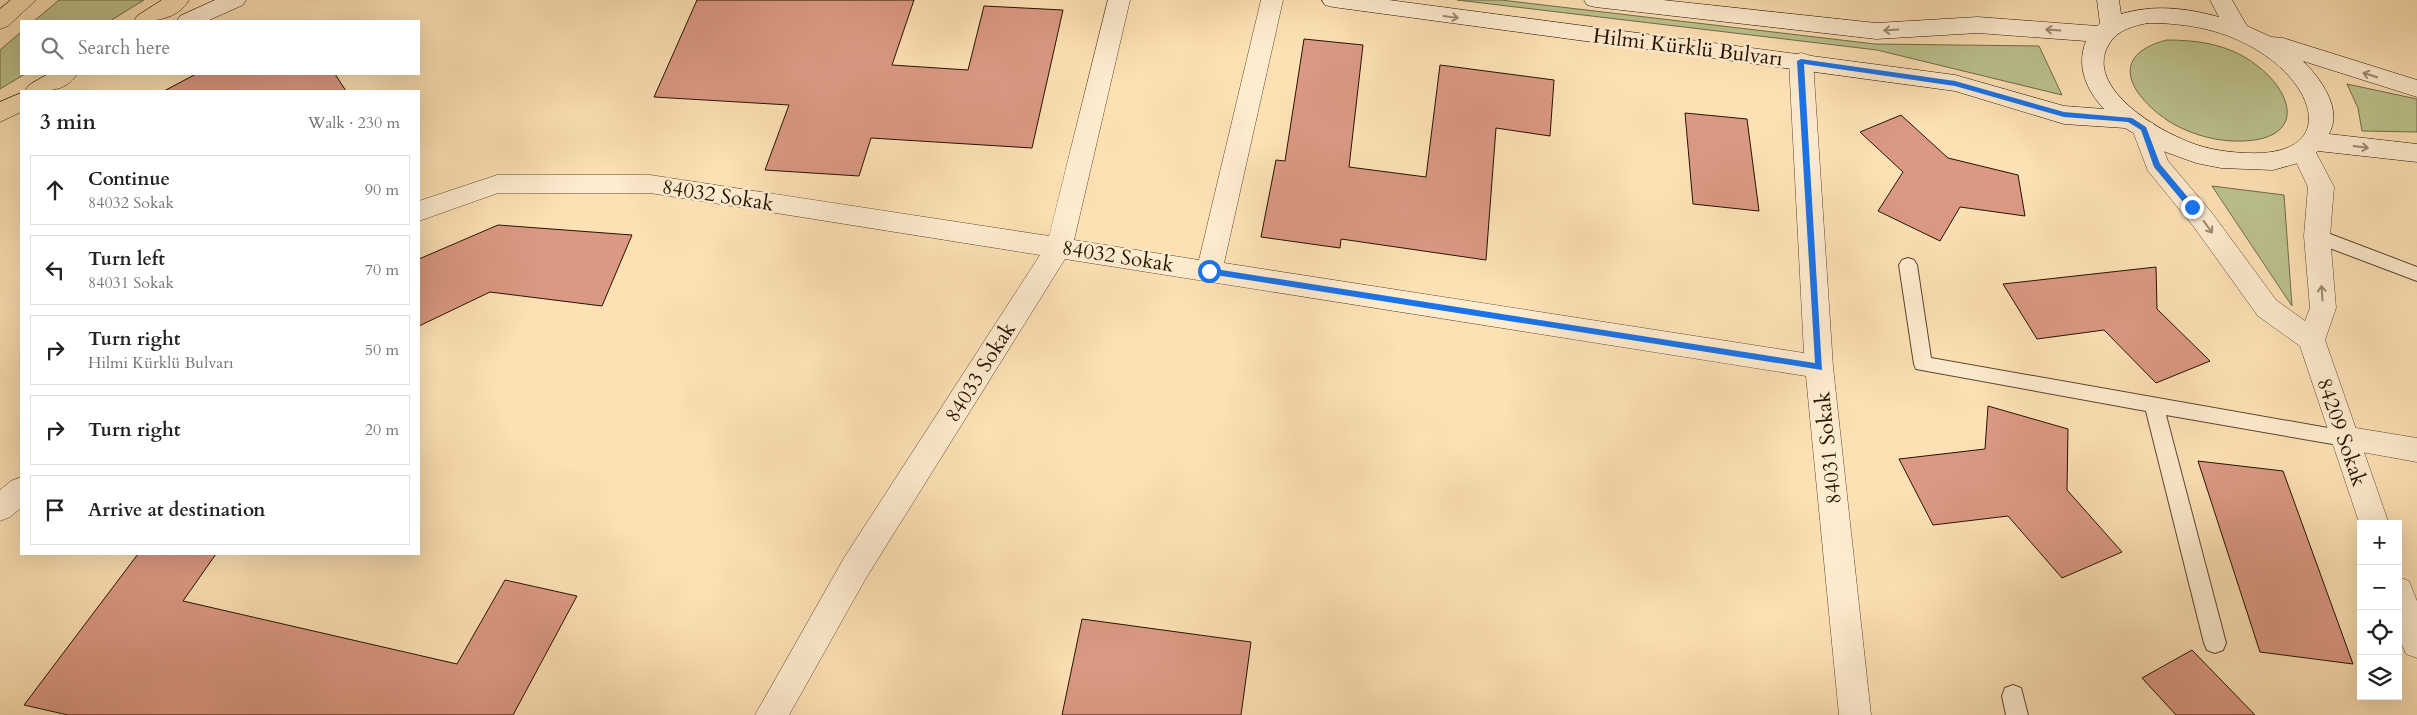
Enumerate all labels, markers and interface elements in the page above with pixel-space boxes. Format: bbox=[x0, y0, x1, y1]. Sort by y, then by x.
one-way arrow bbox=[1442, 12, 1458, 22]
search box bbox=[20, 20, 420, 75]
street label: Hilmi Kürklü Bulvarı bbox=[1591, 21, 1785, 74]
one-way arrow bbox=[1883, 26, 1899, 35]
one-way arrow bbox=[2046, 26, 2062, 35]
icon: search bbox=[38, 34, 66, 62]
text: Search here bbox=[78, 35, 170, 61]
one-way arrow bbox=[2363, 69, 2379, 79]
text: 3 min bbox=[40, 108, 96, 137]
text: Walk · 230 m bbox=[308, 112, 400, 134]
one-way arrow bbox=[2353, 142, 2369, 152]
text: Continue bbox=[88, 166, 170, 192]
street label: 84032 Sokak bbox=[660, 172, 777, 219]
icon: ahead bbox=[41, 176, 69, 204]
text: 90 m bbox=[365, 179, 399, 201]
text: 84032 Sokak bbox=[88, 192, 174, 214]
route end bbox=[2181, 196, 2204, 219]
one-way arrow bbox=[2203, 220, 2213, 234]
street label: 84032 Sokak bbox=[1060, 233, 1177, 280]
text: Turn left bbox=[88, 246, 165, 272]
icon: left bbox=[41, 256, 69, 284]
text: 70 m bbox=[365, 259, 399, 281]
route start bbox=[1198, 260, 1221, 283]
text: 84031 Sokak bbox=[88, 272, 174, 294]
one-way arrow bbox=[2317, 286, 2326, 302]
street label: 84033 Sokak bbox=[938, 316, 1023, 428]
text: Turn right bbox=[88, 326, 180, 352]
icon: right bbox=[41, 336, 69, 364]
text: 50 m bbox=[365, 339, 399, 361]
text: Hilmi Kürklü Bulvarı bbox=[88, 352, 234, 374]
street label: 84209 Sokak bbox=[2309, 374, 2374, 491]
street label: 84031 Sokak bbox=[1808, 390, 1849, 506]
icon: right bbox=[41, 416, 69, 444]
text: Turn right bbox=[88, 417, 180, 443]
text: 20 m bbox=[365, 419, 399, 441]
icon: arrive bbox=[41, 496, 69, 524]
text: Arrive at destination bbox=[88, 497, 265, 523]
map controls bbox=[2357, 520, 2402, 700]
button: + bbox=[2357, 520, 2402, 565]
button: − bbox=[2357, 565, 2402, 610]
button: locate bbox=[2357, 610, 2402, 655]
button: layers bbox=[2357, 655, 2402, 700]

